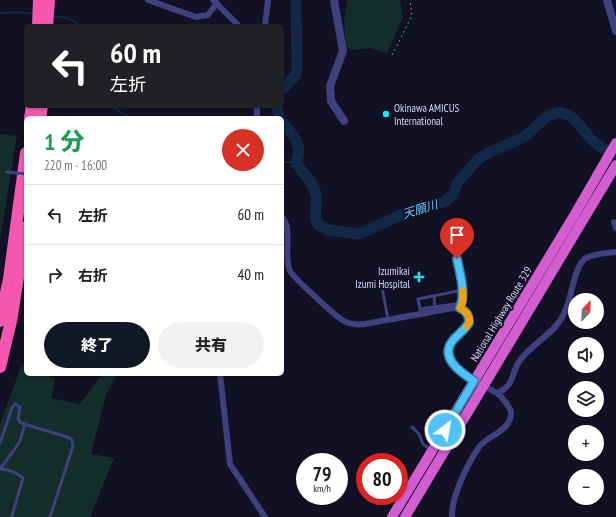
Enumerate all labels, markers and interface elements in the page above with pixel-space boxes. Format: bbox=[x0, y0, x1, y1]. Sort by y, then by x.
text: 60 m bbox=[110, 34, 161, 71]
icon: left bbox=[44, 40, 96, 92]
text: 左折 bbox=[110, 73, 146, 96]
place label: Okinawa AMICUS International bbox=[394, 101, 459, 128]
marker: Okinawa AMICUS International bbox=[381, 109, 391, 119]
text: 1 分 bbox=[44, 126, 84, 157]
button: close bbox=[222, 129, 264, 171]
text: 220 m · 16:00 bbox=[44, 157, 107, 174]
water label: 天願川 bbox=[401, 196, 441, 221]
icon: left bbox=[44, 204, 66, 226]
text: 60 m bbox=[238, 205, 264, 224]
text: 左折 bbox=[78, 206, 108, 225]
pin bbox=[440, 218, 474, 259]
icon: arrive bbox=[446, 224, 468, 246]
icon: right bbox=[44, 264, 66, 286]
place label: Izumikai Izumi Hospital bbox=[355, 264, 410, 291]
street label: National Highway Route 329 bbox=[467, 264, 535, 364]
text: 40 m bbox=[238, 265, 264, 284]
text: 右折 bbox=[78, 266, 108, 285]
marker: Izumikai Izumi Hospital bbox=[413, 271, 425, 283]
north arrow bbox=[568, 293, 604, 329]
map controls bbox=[568, 293, 604, 505]
button: 終了 bbox=[44, 322, 150, 368]
button: 共有 bbox=[158, 322, 264, 368]
button: sound bbox=[568, 337, 604, 373]
button: layers bbox=[568, 381, 604, 417]
position arrow bbox=[424, 409, 466, 451]
button: + bbox=[568, 425, 604, 461]
speed limit sign: 80 bbox=[356, 453, 408, 505]
text: 79 bbox=[312, 461, 332, 487]
button: − bbox=[568, 469, 604, 505]
text: km/h bbox=[313, 482, 331, 495]

